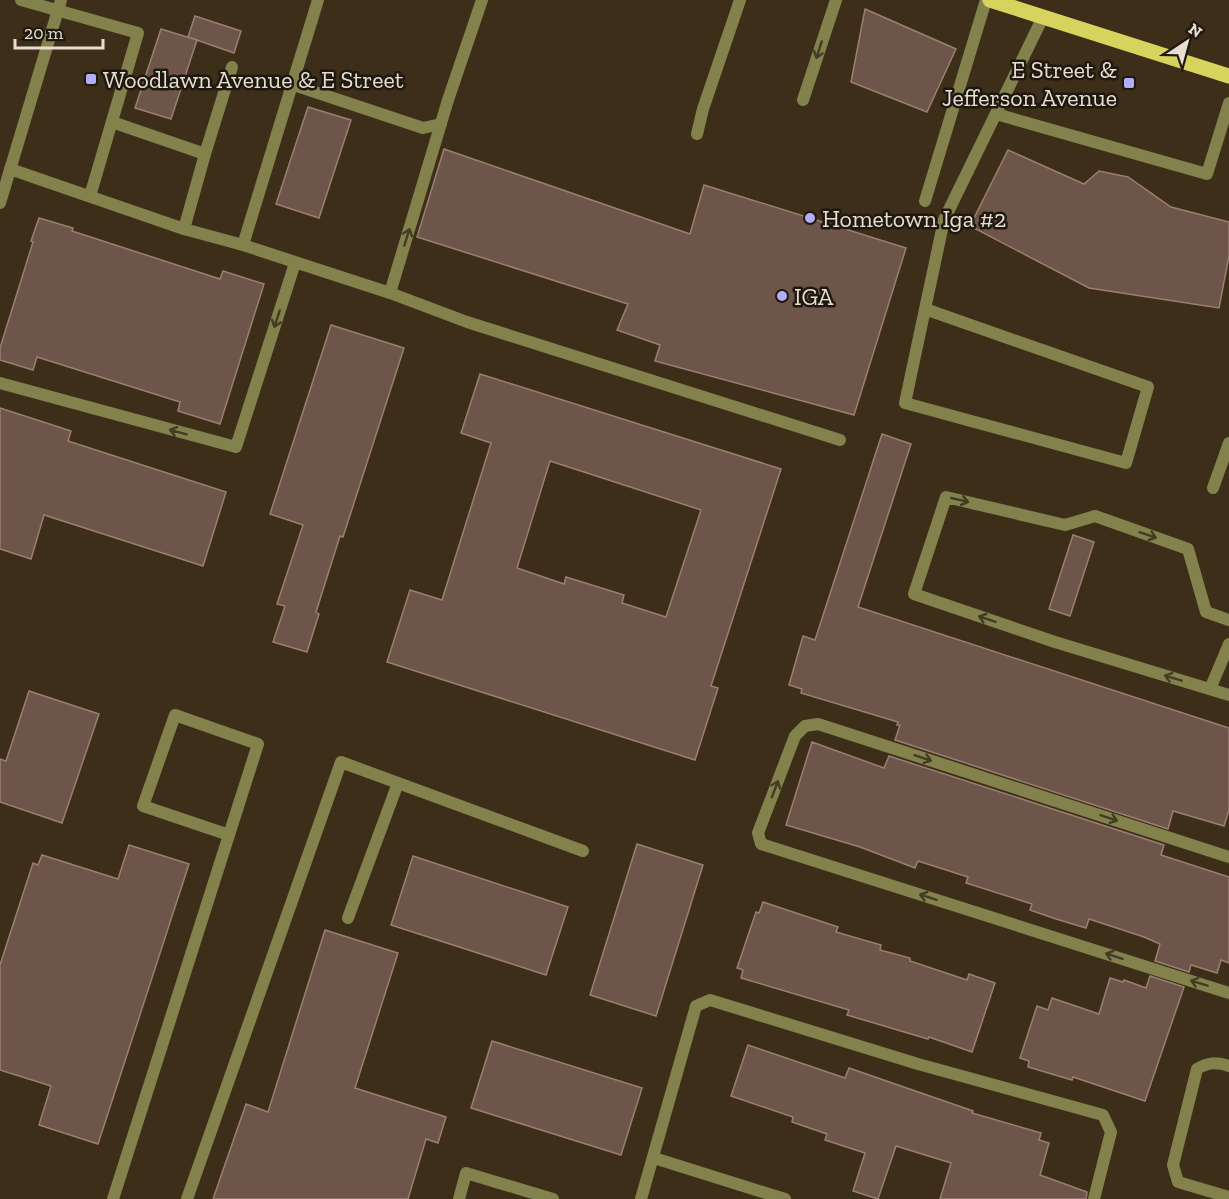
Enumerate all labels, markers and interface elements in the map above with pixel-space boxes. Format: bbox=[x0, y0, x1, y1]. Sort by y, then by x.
scale bar bbox=[15, 12, 104, 50]
north arrow bbox=[1157, 12, 1217, 72]
text: N bbox=[1185, 19, 1206, 42]
text: 20 m bbox=[24, 22, 64, 44]
one-way arrow bbox=[813, 40, 824, 59]
place label: E Street & Jefferson Avenue bbox=[942, 55, 1117, 112]
place label: Woodlawn Avenue & E Street bbox=[103, 65, 404, 94]
marker: Woodlawn Avenue & E Street bbox=[84, 72, 98, 86]
marker: E Street & Jefferson Avenue bbox=[1122, 76, 1136, 90]
place label: Hometown Iga #2 bbox=[822, 204, 1006, 233]
marker: Hometown Iga #2 bbox=[803, 211, 817, 225]
one-way arrow bbox=[402, 228, 413, 247]
place label: IGA bbox=[794, 282, 834, 311]
marker: IGA bbox=[775, 289, 789, 303]
one-way arrow bbox=[271, 309, 282, 328]
one-way arrow bbox=[169, 425, 188, 437]
one-way arrow bbox=[950, 495, 969, 507]
one-way arrow bbox=[1138, 530, 1157, 541]
one-way arrow bbox=[978, 613, 997, 624]
one-way arrow bbox=[1164, 672, 1183, 683]
one-way arrow bbox=[913, 753, 932, 764]
one-way arrow bbox=[770, 780, 781, 799]
one-way arrow bbox=[1099, 813, 1118, 824]
one-way arrow bbox=[919, 891, 938, 902]
one-way arrow bbox=[1105, 950, 1124, 961]
one-way arrow bbox=[1190, 977, 1209, 988]

